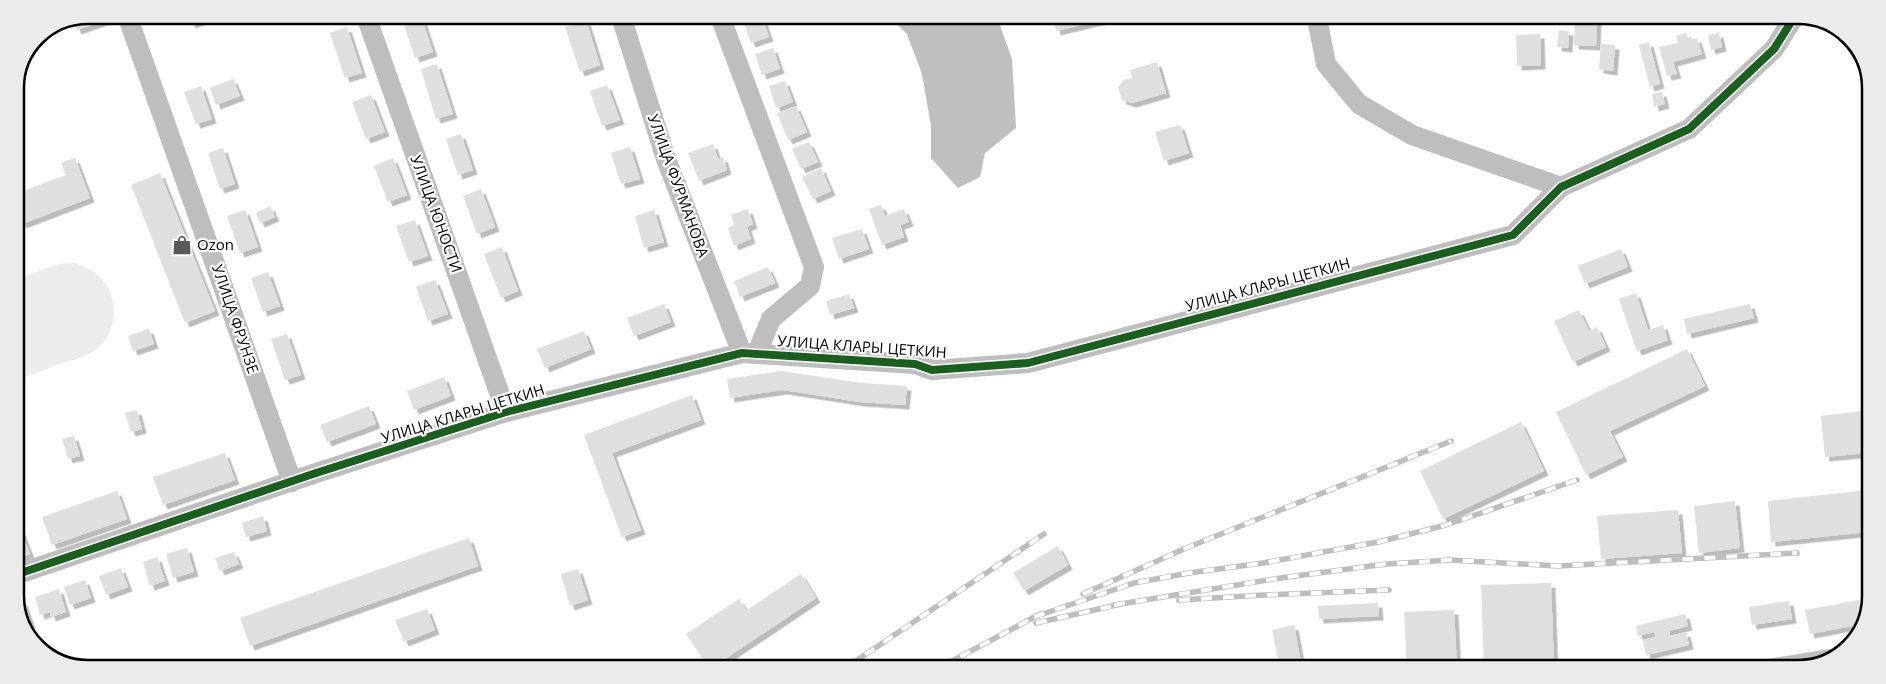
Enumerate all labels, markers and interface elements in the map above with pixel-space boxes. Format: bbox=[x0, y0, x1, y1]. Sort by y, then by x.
street label: УЛИЦА ФУРМАНОВА bbox=[644, 111, 714, 260]
street label: УЛИЦА ЮНОСТИ bbox=[406, 152, 467, 275]
shop icon: Ozon bbox=[171, 234, 193, 256]
place label: Ozon bbox=[197, 234, 234, 254]
street label: УЛИЦА КЛАРЫ ЦЕТКИН bbox=[1183, 252, 1352, 316]
street label: УЛИЦА ФРУНЗЕ bbox=[208, 262, 264, 376]
street label: УЛИЦА КЛАРЫ ЦЕТКИН bbox=[777, 330, 947, 362]
street label: УЛИЦА КЛАРЫ ЦЕТКИН bbox=[379, 379, 547, 447]

